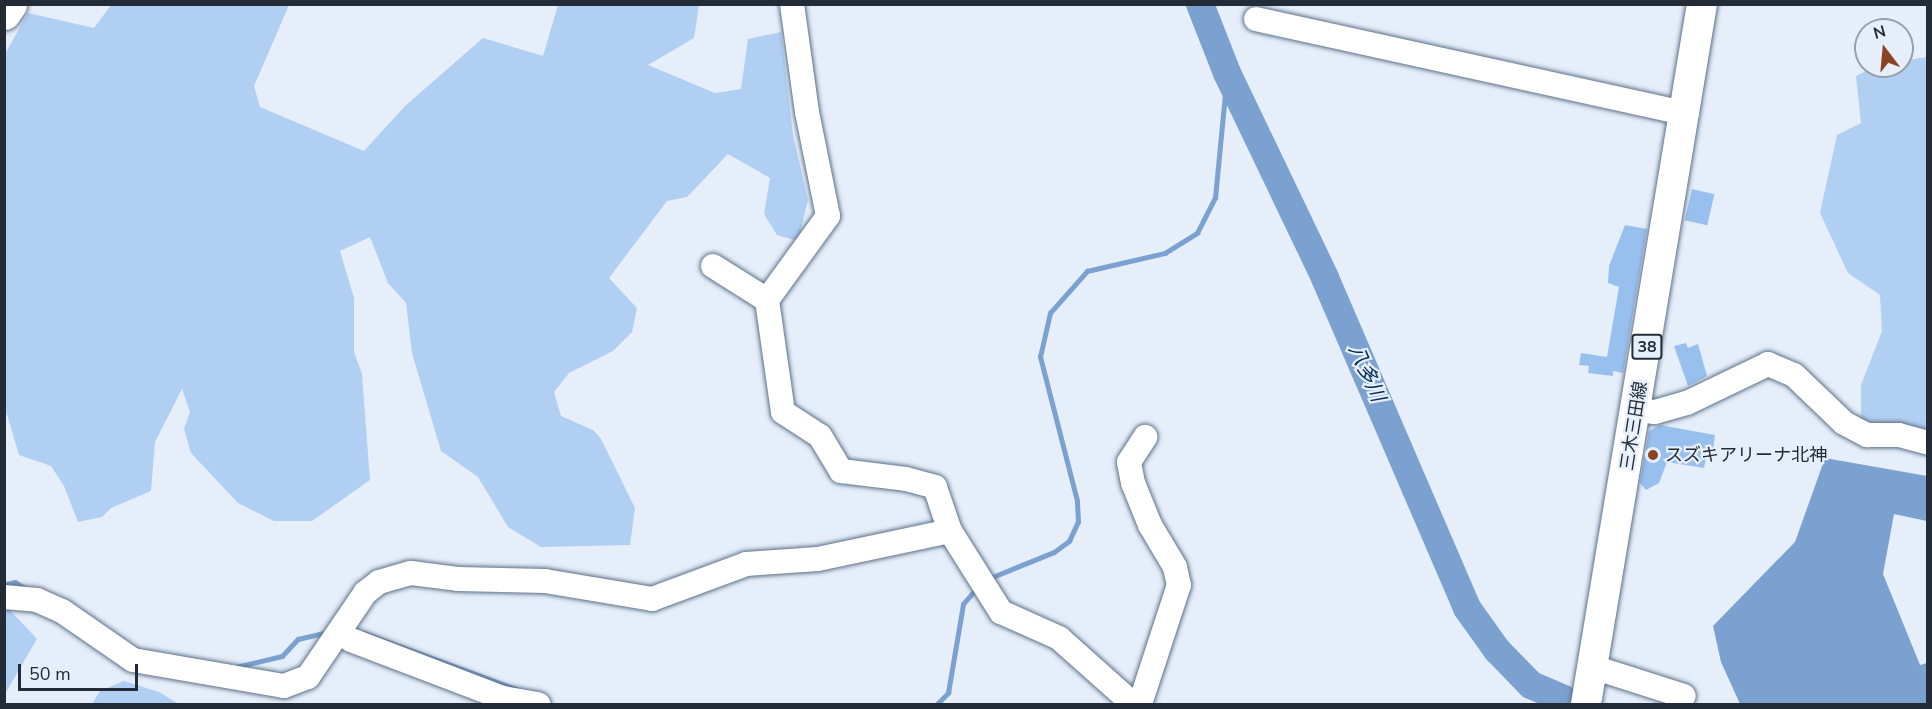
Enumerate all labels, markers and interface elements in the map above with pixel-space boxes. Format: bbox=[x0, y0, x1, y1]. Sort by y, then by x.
north arrow bbox=[1854, 18, 1914, 78]
text: N bbox=[1871, 20, 1888, 45]
road number: 38 bbox=[1630, 334, 1664, 360]
water label: 八多川 bbox=[1344, 341, 1390, 405]
street label: 三木三田線 bbox=[1616, 380, 1652, 472]
place label: スズキアリーナ北神 bbox=[1665, 444, 1827, 466]
marker: スズキアリーナ北神 bbox=[1646, 448, 1660, 462]
scale bar bbox=[21, 652, 141, 690]
text: 50 m bbox=[29, 662, 71, 686]

